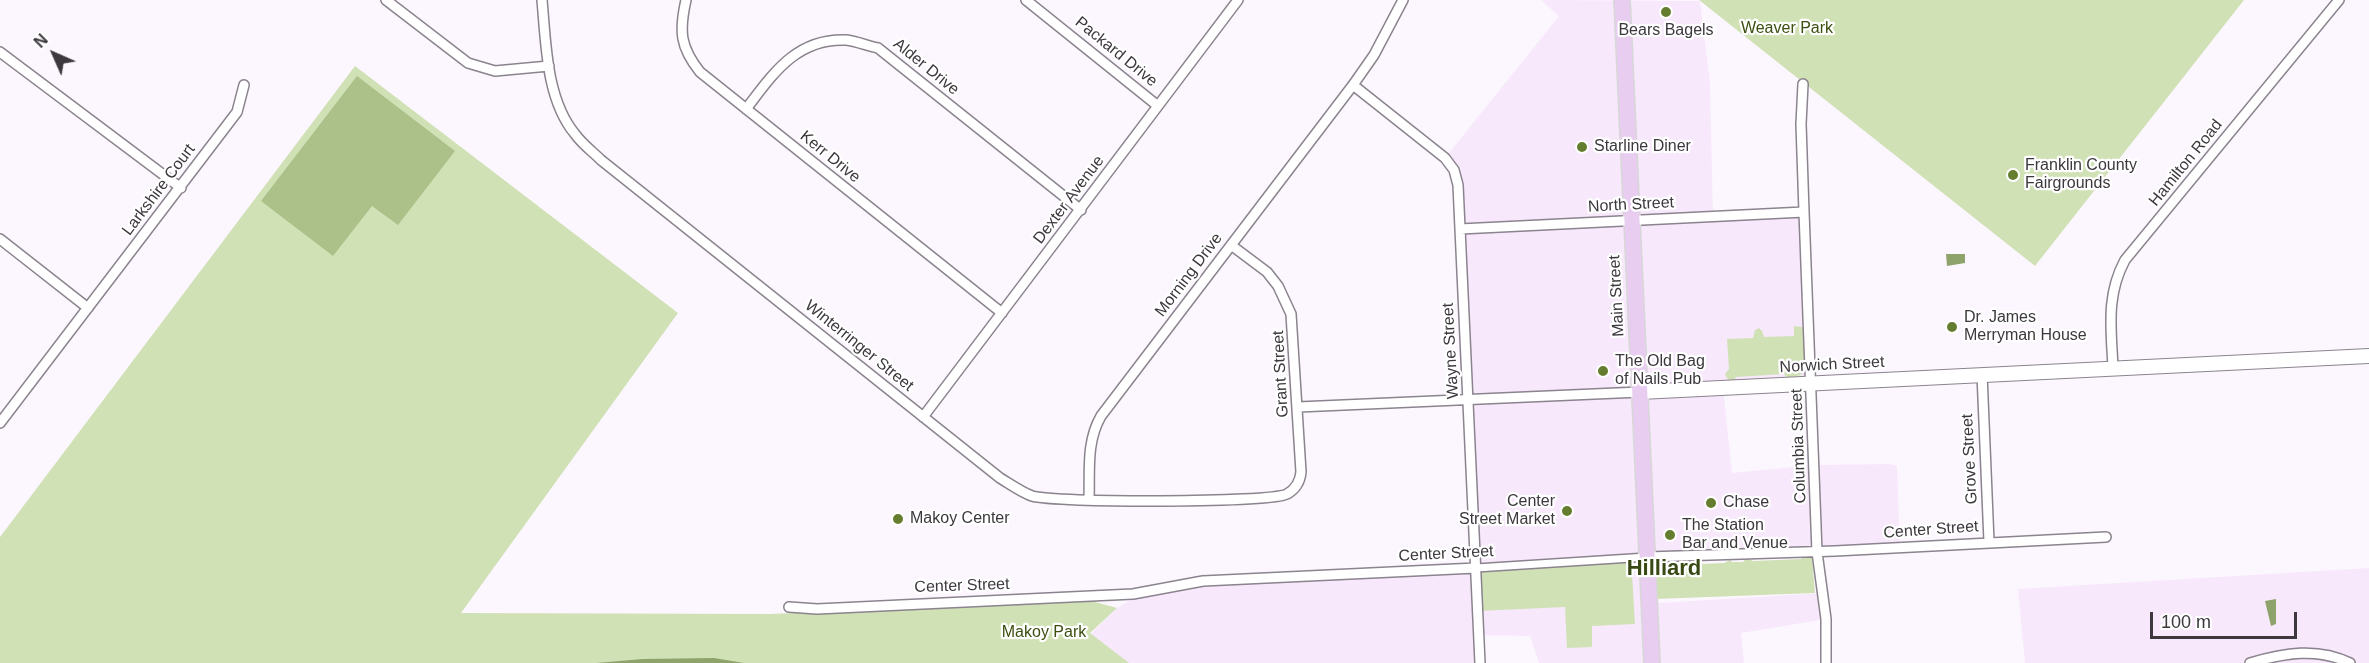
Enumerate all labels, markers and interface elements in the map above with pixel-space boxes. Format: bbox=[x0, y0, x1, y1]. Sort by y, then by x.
marker: Bears Bagels bbox=[1659, 5, 1673, 19]
street label: Packard Drive bbox=[1071, 13, 1161, 91]
park label: Weaver Park bbox=[1741, 19, 1833, 39]
place label: Bears Bagels bbox=[1618, 21, 1714, 41]
north arrow bbox=[24, 24, 84, 84]
text: N bbox=[31, 31, 51, 51]
street label: Alder Drive bbox=[889, 35, 963, 99]
street label: Hamilton Road bbox=[2145, 116, 2227, 210]
street label: Kerr Drive bbox=[796, 127, 864, 187]
place label: Starline Diner bbox=[1594, 137, 1691, 157]
marker: Starline Diner bbox=[1575, 140, 1589, 154]
street label: Larkshire Court bbox=[118, 141, 200, 239]
street label: Dexter Avenue bbox=[1030, 152, 1108, 248]
place label: Franklin County Fairgrounds bbox=[2025, 156, 2137, 194]
marker: Franklin County Fairgrounds bbox=[2006, 168, 2020, 182]
street label: North Street bbox=[1587, 193, 1675, 217]
street label: Morning Drive bbox=[1151, 229, 1227, 321]
street label: Main Street bbox=[1605, 255, 1629, 337]
street label: Winterringer Street bbox=[801, 296, 917, 396]
street label: Wayne Street bbox=[1439, 302, 1463, 400]
place label: Dr. James Merryman House bbox=[1964, 308, 2087, 346]
marker: Dr. James Merryman House bbox=[1945, 320, 1959, 334]
street label: Grant Street bbox=[1269, 330, 1293, 418]
place label: The Old Bag of Nails Pub bbox=[1615, 352, 1705, 390]
street label: Norwich Street bbox=[1779, 353, 1885, 377]
marker: The Old Bag of Nails Pub bbox=[1596, 364, 1610, 378]
street label: Columbia Street bbox=[1787, 388, 1811, 504]
street label: Grove Street bbox=[1958, 413, 1982, 505]
place label: Center Street Market bbox=[1459, 492, 1555, 530]
place label: Chase bbox=[1723, 493, 1769, 513]
marker: Chase bbox=[1704, 496, 1718, 510]
marker: Center Street Market bbox=[1560, 504, 1574, 518]
place label: Makoy Center bbox=[910, 509, 1010, 529]
marker: Makoy Center bbox=[891, 512, 905, 526]
place label: The Station Bar and Venue bbox=[1682, 516, 1788, 554]
street label: Center Street bbox=[1883, 517, 1979, 543]
marker: The Station Bar and Venue bbox=[1663, 528, 1677, 542]
street label: Center Street bbox=[1398, 542, 1494, 566]
district label: Hilliard bbox=[1627, 556, 1701, 582]
street label: Center Street bbox=[914, 575, 1010, 597]
scale bar bbox=[2153, 600, 2300, 638]
text: 100 m bbox=[2161, 612, 2211, 632]
park label: Makoy Park bbox=[1002, 623, 1086, 643]

